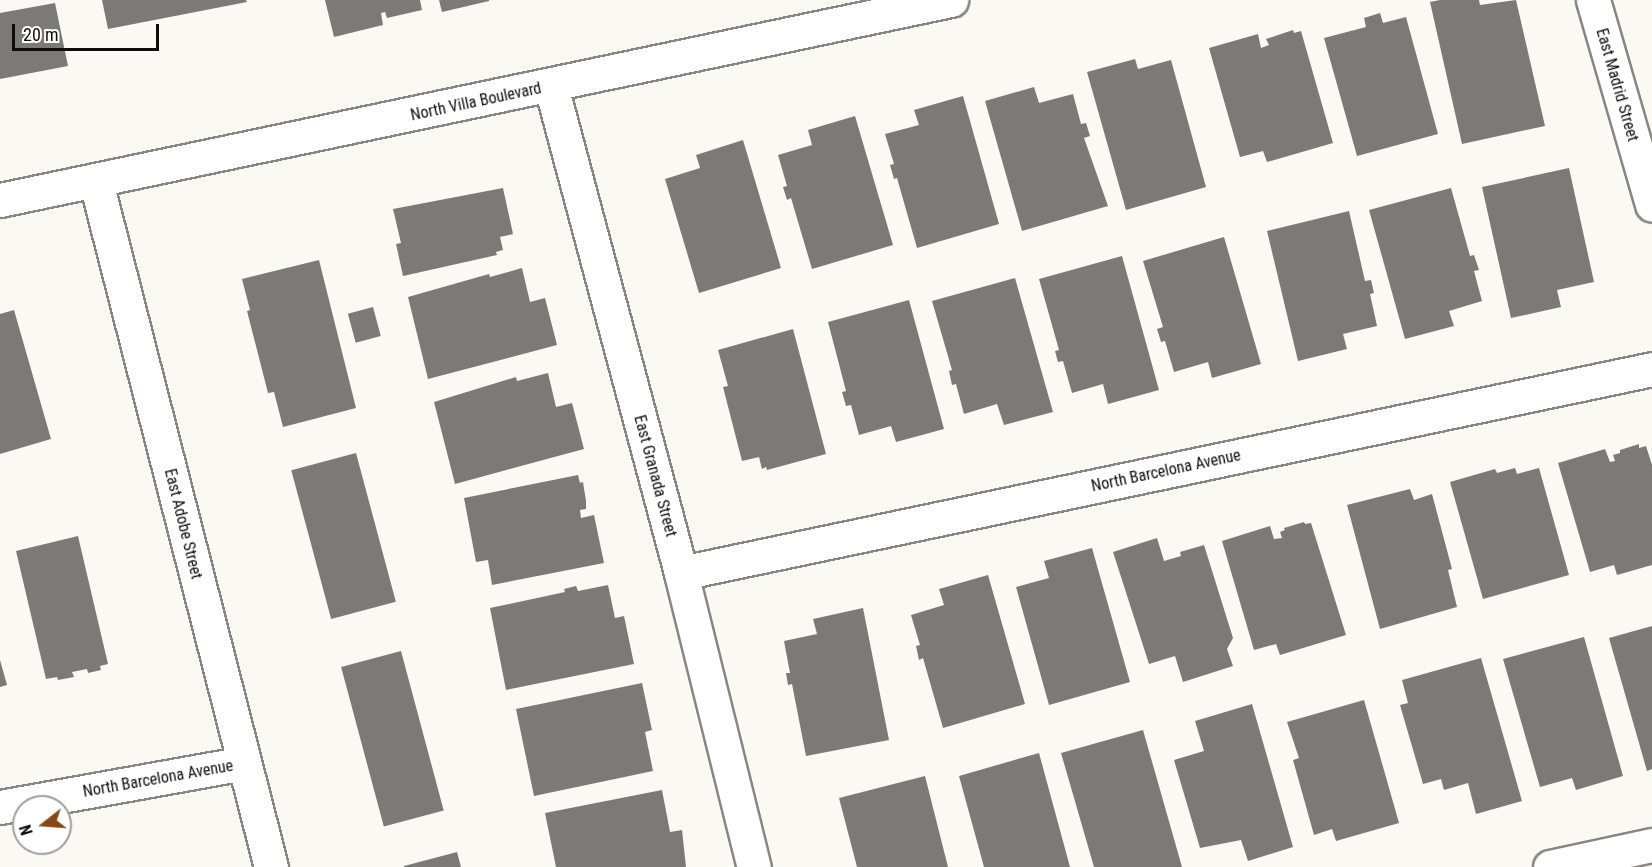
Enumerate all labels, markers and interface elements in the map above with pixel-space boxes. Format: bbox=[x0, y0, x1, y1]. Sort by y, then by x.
scale bar bbox=[15, 12, 162, 50]
text: 20 m bbox=[23, 24, 58, 45]
street label: East Madrid Street bbox=[1592, 26, 1642, 144]
street label: North Villa Boulevard bbox=[409, 79, 543, 125]
street label: East Granada Street bbox=[630, 413, 680, 539]
street label: North Barcelona Avenue bbox=[1090, 446, 1242, 496]
street label: East Adobe Street bbox=[160, 467, 206, 581]
street label: North Barcelona Avenue bbox=[81, 756, 235, 802]
north arrow bbox=[12, 795, 72, 855]
text: N bbox=[16, 822, 37, 837]

